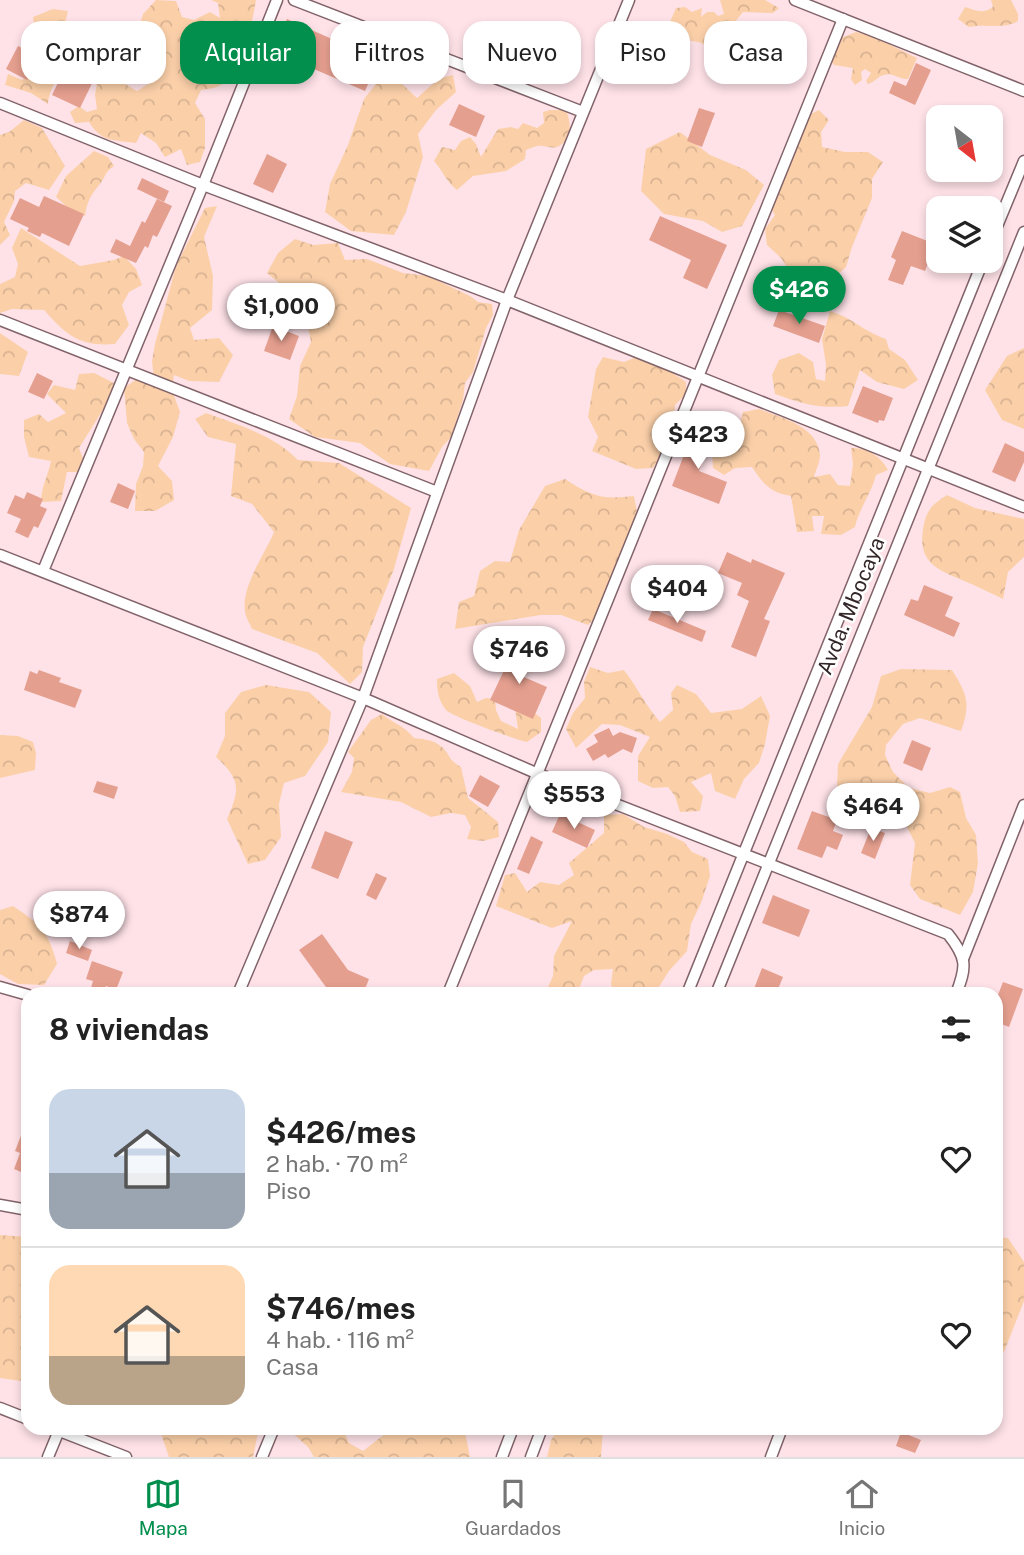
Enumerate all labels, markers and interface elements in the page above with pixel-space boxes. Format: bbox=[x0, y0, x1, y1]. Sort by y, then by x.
chip: Comprar bbox=[21, 21, 166, 84]
chip: Alquilar bbox=[180, 21, 316, 84]
chip: Filtros bbox=[330, 21, 449, 84]
chip: Nuevo bbox=[463, 21, 581, 84]
chip: Piso bbox=[595, 21, 690, 84]
chip: Casa bbox=[704, 21, 807, 84]
north arrow bbox=[926, 105, 1003, 182]
map controls bbox=[926, 105, 1003, 273]
button: layers bbox=[926, 196, 1003, 273]
pin: $426 bbox=[758, 266, 840, 326]
text: $426 bbox=[769, 275, 829, 302]
pin: $1,000 bbox=[224, 284, 338, 343]
text: $1,000 bbox=[243, 292, 319, 319]
pin: $423 bbox=[657, 412, 739, 471]
text: $423 bbox=[668, 420, 728, 447]
street label: Avda. Mbocaya bbox=[812, 533, 889, 678]
pin: $404 bbox=[636, 566, 718, 625]
text: $404 bbox=[647, 574, 707, 601]
pin: $746 bbox=[478, 626, 560, 686]
text: $746 bbox=[489, 635, 549, 662]
pin: $553 bbox=[533, 772, 615, 831]
text: $553 bbox=[543, 780, 605, 807]
pin: $464 bbox=[832, 784, 914, 843]
text: $464 bbox=[843, 792, 903, 819]
pin: $874 bbox=[38, 892, 120, 951]
text: $874 bbox=[49, 900, 109, 927]
icon: filters bbox=[937, 1010, 975, 1048]
text: 8 viviendas bbox=[49, 1011, 209, 1047]
text: $426/mes bbox=[266, 1114, 416, 1150]
icon: home bbox=[105, 1117, 189, 1201]
icon: heart bbox=[937, 1140, 975, 1178]
text: 2 hab. · 70 m² bbox=[266, 1150, 408, 1177]
text: Piso bbox=[266, 1177, 311, 1204]
text: $746/mes bbox=[266, 1290, 416, 1326]
icon: home bbox=[105, 1293, 189, 1377]
icon: heart bbox=[937, 1316, 975, 1354]
text: 4 hab. · 116 m² bbox=[266, 1326, 414, 1353]
text: Casa bbox=[266, 1353, 319, 1380]
tab: Mapa bbox=[139, 1475, 188, 1539]
tab: Guardados bbox=[465, 1475, 561, 1539]
tab: Inicio bbox=[839, 1475, 885, 1539]

